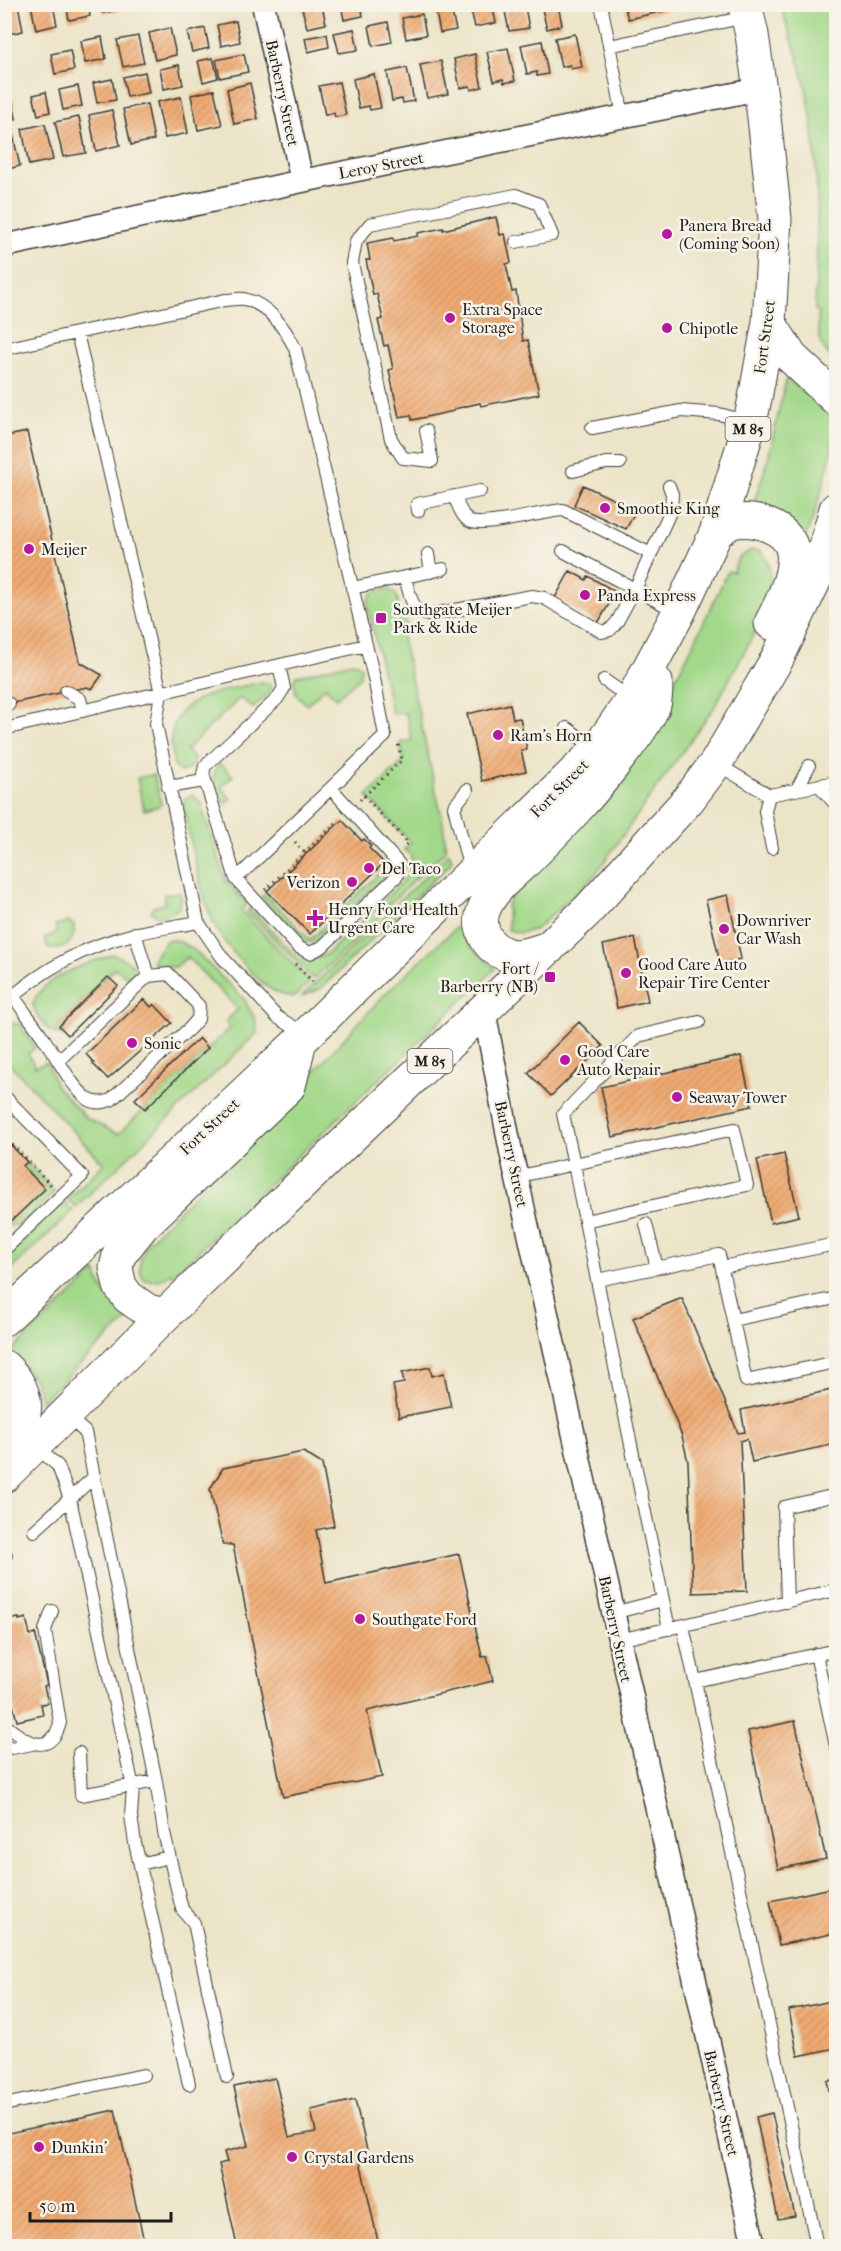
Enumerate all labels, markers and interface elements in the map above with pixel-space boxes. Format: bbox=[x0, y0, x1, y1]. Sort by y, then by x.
street label: Barberry Street bbox=[262, 38, 303, 149]
street label: Leroy Street bbox=[337, 148, 425, 183]
place label: Panera Bread (Coming Soon) bbox=[679, 216, 780, 253]
marker: Panera Bread (Coming Soon) bbox=[660, 227, 674, 241]
street label: Fort Street bbox=[750, 298, 779, 375]
place label: Extra Space Storage bbox=[462, 300, 543, 337]
marker: Extra Space Storage bbox=[443, 311, 457, 325]
place label: Chipotle bbox=[679, 319, 738, 338]
marker: Chipotle bbox=[660, 321, 674, 335]
road number: M 85 bbox=[726, 417, 771, 441]
place label: Smoothie King bbox=[617, 499, 720, 518]
marker: Smoothie King bbox=[598, 501, 612, 515]
place label: Meijer bbox=[41, 540, 87, 559]
marker: Meijer bbox=[22, 542, 36, 556]
place label: Panda Express bbox=[597, 586, 696, 605]
marker: Panda Express bbox=[578, 588, 592, 602]
place label: Southgate Meijer Park & Ride bbox=[393, 600, 512, 637]
marker: Southgate Meijer Park & Ride bbox=[374, 611, 388, 625]
place label: Ram's Horn bbox=[510, 726, 592, 745]
marker: Ram's Horn bbox=[491, 728, 505, 742]
street label: Fort Street bbox=[526, 755, 593, 822]
place label: Del Taco bbox=[381, 859, 441, 878]
marker: Del Taco bbox=[362, 861, 376, 875]
place label: Verizon bbox=[286, 873, 341, 892]
marker: Verizon bbox=[345, 875, 359, 889]
place label: Henry Ford Health Urgent Care bbox=[328, 900, 459, 937]
marker: Henry Ford Health Urgent Care bbox=[306, 909, 324, 927]
place label: Downriver Car Wash bbox=[736, 911, 811, 948]
marker: Downriver Car Wash bbox=[717, 922, 731, 936]
place label: Good Care Auto Repair Tire Center bbox=[638, 955, 770, 992]
place label: Fort / Barberry (NB) bbox=[440, 959, 540, 996]
marker: Good Care Auto Repair Tire Center bbox=[619, 966, 633, 980]
marker: Fort / Barberry (NB) bbox=[543, 970, 557, 984]
place label: Sonic bbox=[144, 1034, 181, 1053]
marker: Sonic bbox=[125, 1036, 139, 1050]
place label: Good Care Auto Repair bbox=[576, 1042, 661, 1079]
road number: M 85 bbox=[408, 1049, 452, 1073]
marker: Good Care Auto Repair bbox=[558, 1053, 572, 1067]
place label: Seaway Tower bbox=[689, 1088, 787, 1107]
marker: Seaway Tower bbox=[670, 1090, 684, 1104]
street label: Fort Street bbox=[176, 1094, 243, 1159]
street label: Barberry Street bbox=[491, 1099, 532, 1210]
street label: Barberry Street bbox=[595, 1574, 636, 1685]
place label: Southgate Ford bbox=[372, 1610, 477, 1629]
marker: Southgate Ford bbox=[353, 1612, 367, 1626]
street label: Barberry Street bbox=[700, 2048, 743, 2158]
place label: Dunkin' bbox=[51, 2138, 107, 2157]
marker: Dunkin' bbox=[32, 2140, 46, 2154]
place label: Crystal Gardens bbox=[304, 2148, 414, 2167]
marker: Crystal Gardens bbox=[285, 2150, 299, 2164]
scale bar bbox=[30, 2185, 171, 2223]
text: 50 m bbox=[39, 2196, 76, 2217]

